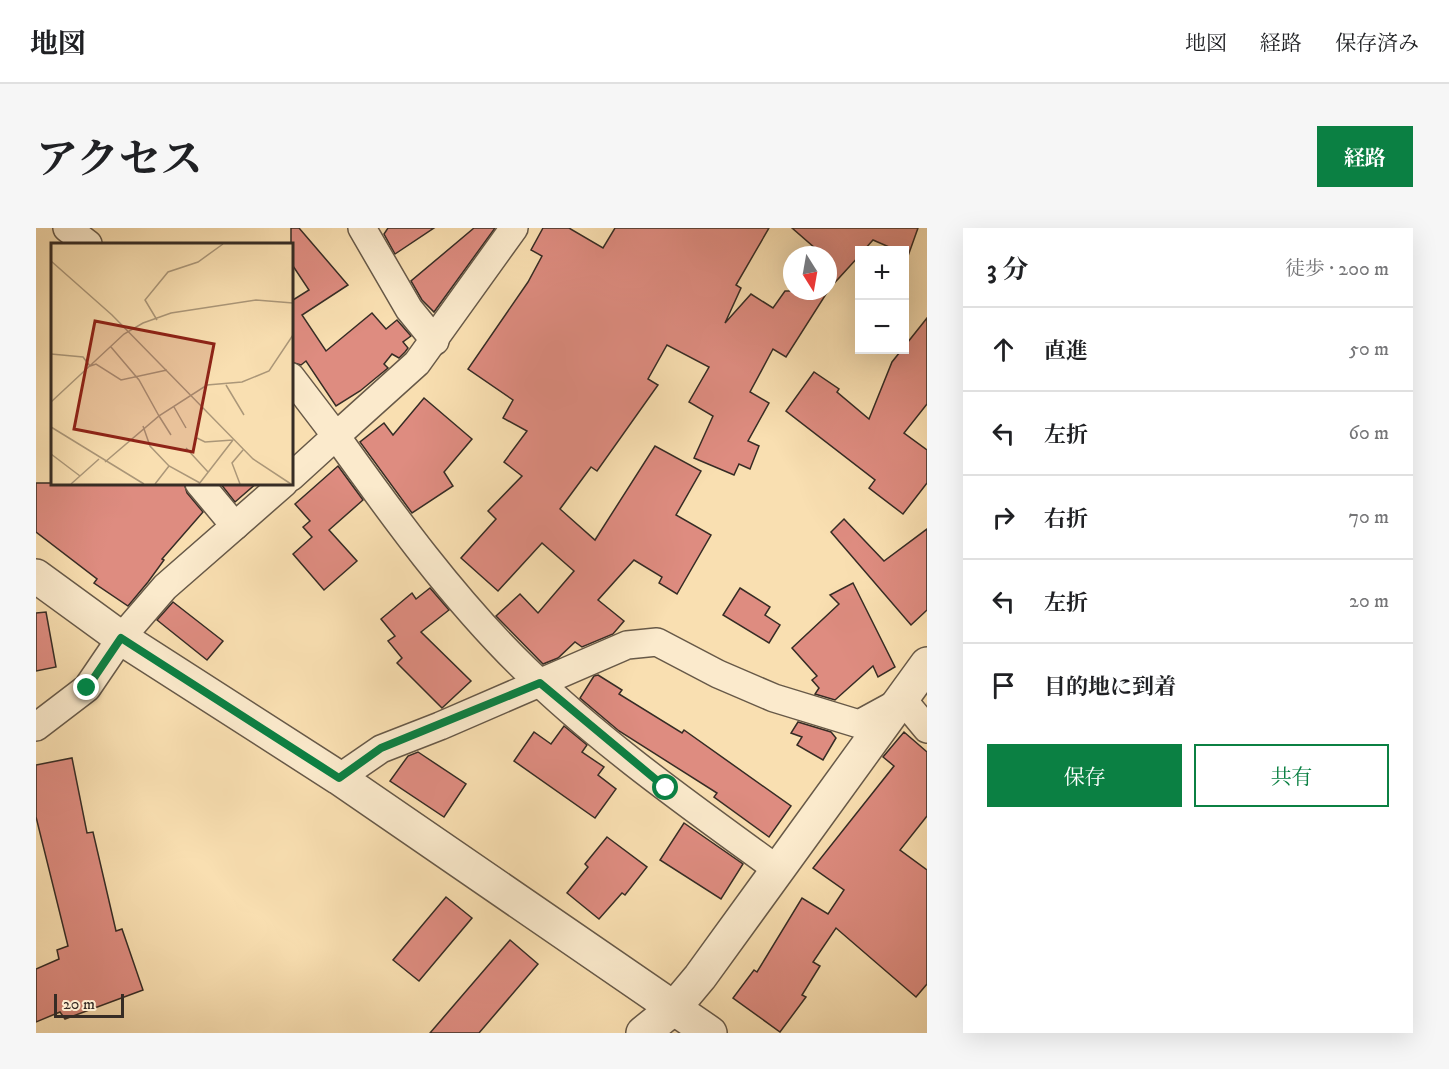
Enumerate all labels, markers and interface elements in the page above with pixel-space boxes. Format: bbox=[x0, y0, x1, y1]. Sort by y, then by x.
text: 地図 bbox=[30, 27, 86, 62]
text: 地図 bbox=[1185, 31, 1227, 57]
text: 経路 bbox=[1260, 31, 1302, 57]
text: 保存済み bbox=[1335, 31, 1419, 57]
button: 経路 bbox=[1317, 126, 1413, 187]
text: アクセス bbox=[36, 135, 203, 187]
inset map bbox=[51, 243, 292, 484]
north arrow bbox=[783, 246, 837, 300]
map controls bbox=[855, 246, 909, 354]
button: + bbox=[855, 246, 909, 300]
text: 3 分 bbox=[987, 254, 1028, 287]
text: 徒歩 · 200 m bbox=[1285, 257, 1389, 282]
button: − bbox=[855, 300, 909, 354]
icon: ahead bbox=[987, 333, 1020, 366]
text: 50 m bbox=[1349, 337, 1389, 362]
text: 直進 bbox=[1044, 338, 1088, 365]
icon: left bbox=[987, 417, 1020, 450]
text: 60 m bbox=[1349, 421, 1389, 446]
text: 左折 bbox=[1044, 422, 1088, 449]
icon: right bbox=[987, 501, 1020, 534]
text: 70 m bbox=[1348, 505, 1389, 530]
text: 右折 bbox=[1044, 506, 1088, 533]
icon: left bbox=[987, 585, 1020, 618]
text: 20 m bbox=[1349, 589, 1389, 614]
text: 左折 bbox=[1044, 590, 1088, 617]
icon: arrive bbox=[987, 669, 1020, 702]
route end bbox=[73, 674, 99, 700]
text: 目的地に到着 bbox=[1044, 674, 1176, 701]
button: 保存 bbox=[987, 744, 1182, 807]
button: 共有 bbox=[1194, 744, 1389, 807]
route start bbox=[652, 774, 678, 800]
scale bar bbox=[54, 991, 124, 1018]
text: 20 m bbox=[63, 994, 95, 1014]

